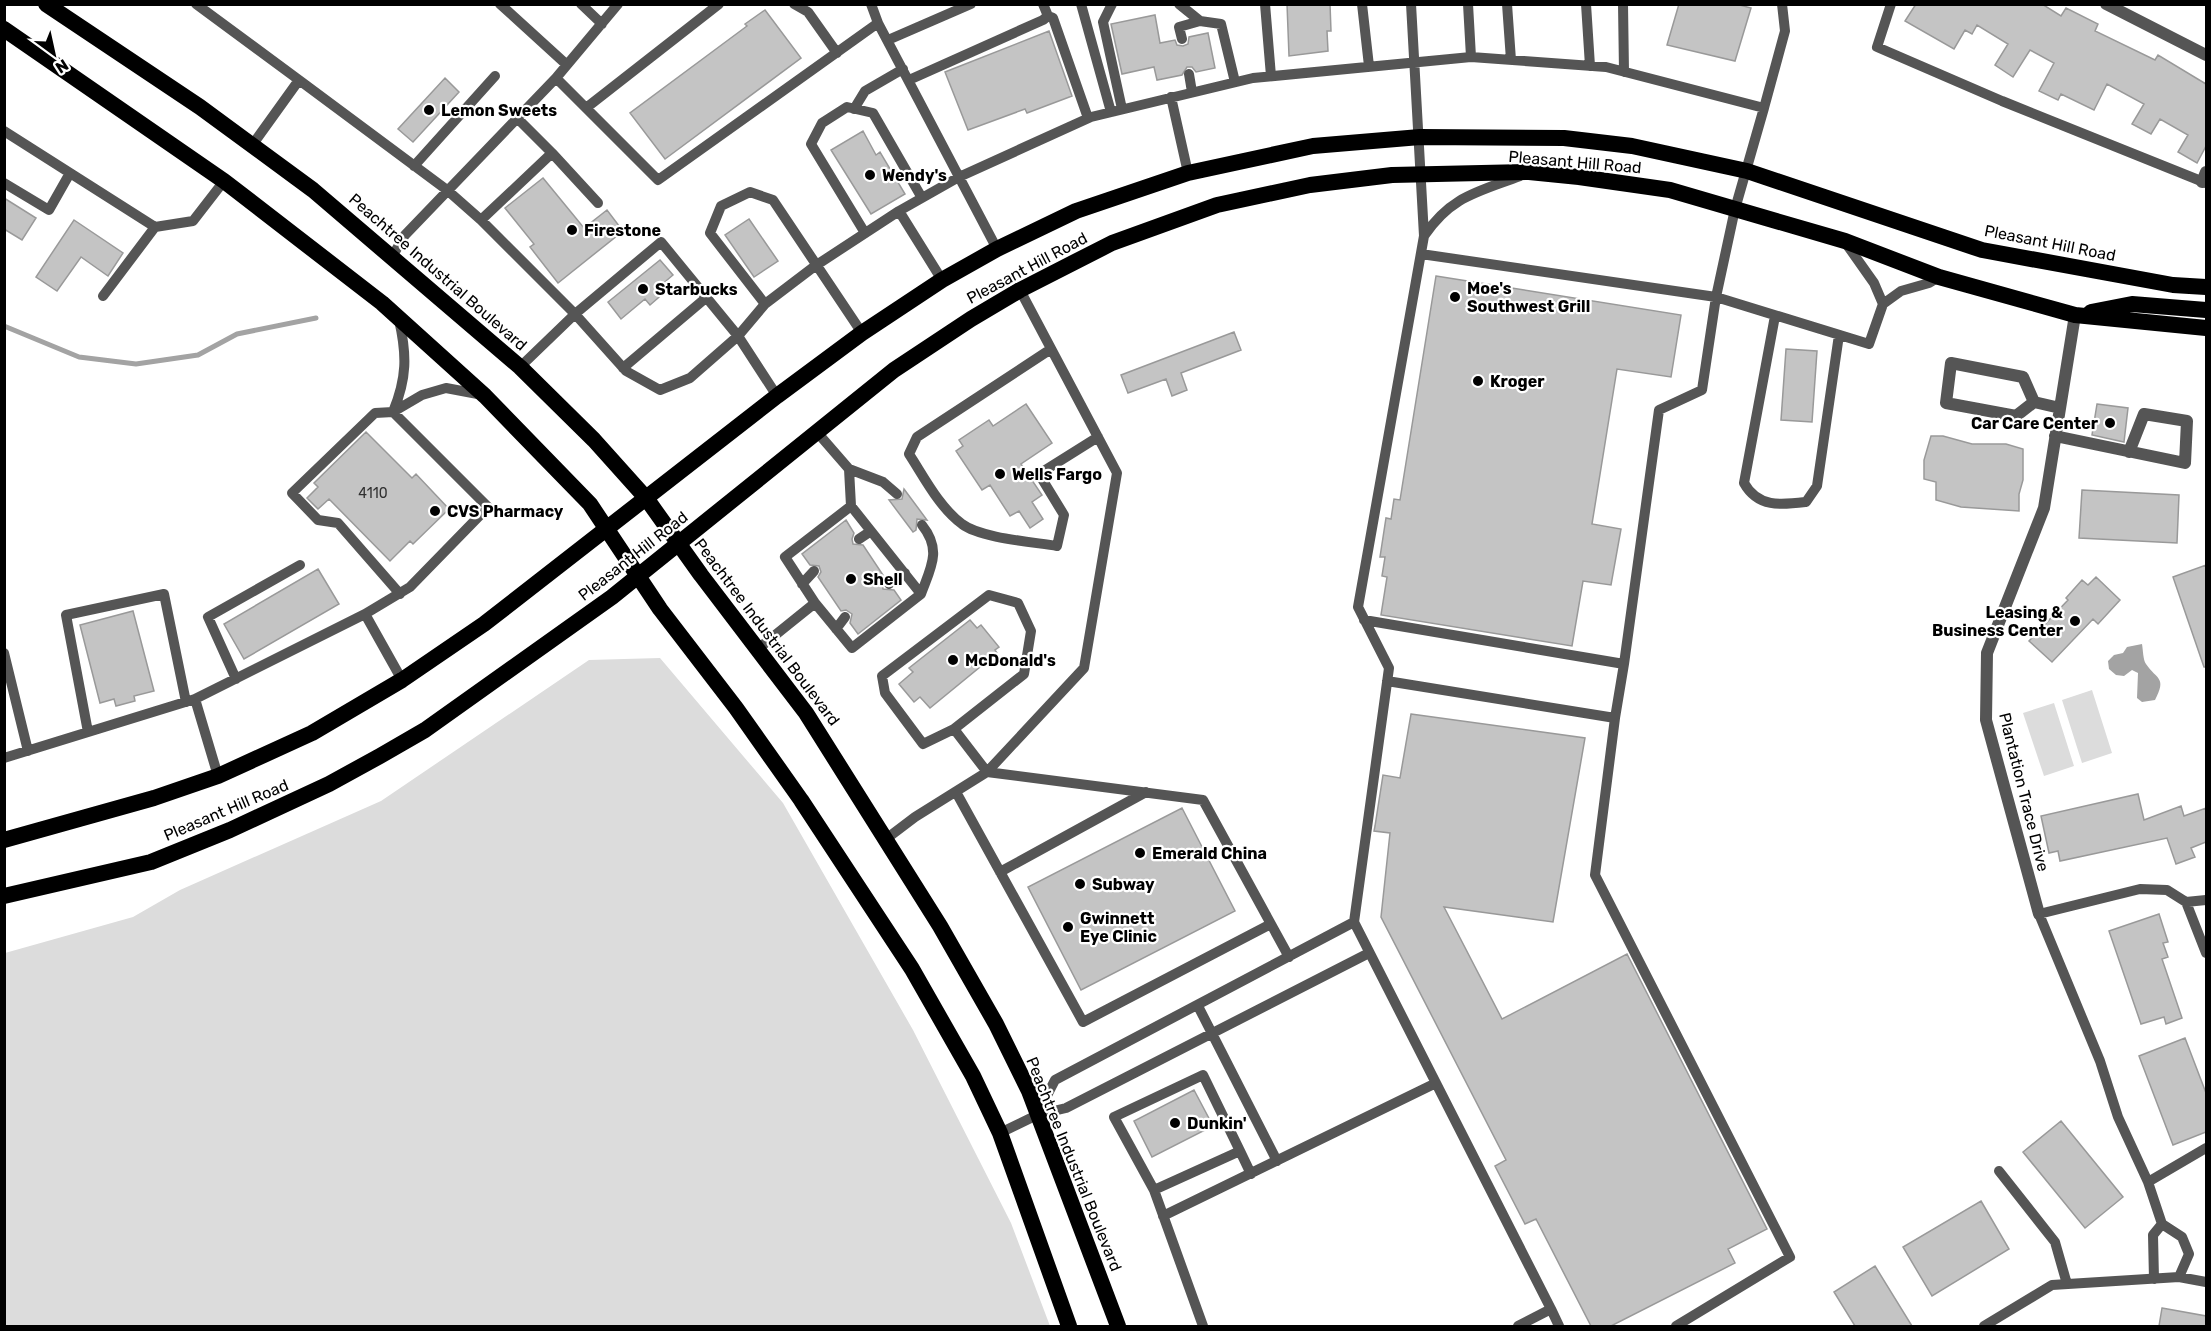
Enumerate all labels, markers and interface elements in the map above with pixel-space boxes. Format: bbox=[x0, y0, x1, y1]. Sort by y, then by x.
north arrow bbox=[24, 24, 84, 84]
text: N bbox=[52, 55, 72, 77]
place label: Lemon Sweets bbox=[441, 101, 557, 120]
marker: Lemon Sweets bbox=[422, 103, 436, 117]
street label: Pleasant Hill Road bbox=[1508, 147, 1642, 177]
place label: Wendy's bbox=[882, 166, 947, 185]
marker: Wendy's bbox=[863, 168, 877, 182]
street label: Peachtree Industrial Boulevard bbox=[345, 190, 531, 354]
place label: Firestone bbox=[584, 221, 661, 240]
street label: Pleasant Hill Road bbox=[1983, 221, 2117, 265]
marker: Firestone bbox=[565, 223, 579, 237]
street label: Pleasant Hill Road bbox=[964, 228, 1090, 308]
place label: Moe's Southwest Grill bbox=[1467, 279, 1590, 316]
place label: Starbucks bbox=[655, 280, 738, 299]
marker: Starbucks bbox=[636, 282, 650, 296]
marker: Moe's Southwest Grill bbox=[1448, 290, 1462, 304]
place label: Kroger bbox=[1490, 372, 1545, 391]
marker: Kroger bbox=[1471, 374, 1485, 388]
place label: Car Care Center bbox=[1971, 414, 2099, 433]
marker: Car Care Center bbox=[2103, 416, 2117, 430]
place label: Wells Fargo bbox=[1012, 465, 1102, 484]
marker: Wells Fargo bbox=[993, 467, 1007, 481]
house number: 4110 bbox=[358, 485, 388, 502]
place label: CVS Pharmacy bbox=[447, 502, 564, 521]
marker: CVS Pharmacy bbox=[428, 504, 442, 518]
street label: Pleasant Hill Road bbox=[575, 507, 691, 605]
street label: Peachtree Industrial Boulevard bbox=[690, 535, 844, 729]
place label: Shell bbox=[863, 570, 903, 589]
marker: Shell bbox=[844, 572, 858, 586]
place label: Leasing & Business Center bbox=[1932, 603, 2064, 640]
marker: Leasing & Business Center bbox=[2068, 614, 2082, 628]
place label: McDonald's bbox=[965, 651, 1056, 670]
marker: McDonald's bbox=[946, 653, 960, 667]
street label: Plantation Trace Drive bbox=[1995, 711, 2053, 873]
street label: Pleasant Hill Road bbox=[161, 775, 291, 845]
place label: Emerald China bbox=[1152, 844, 1267, 863]
marker: Emerald China bbox=[1133, 846, 1147, 860]
place label: Subway bbox=[1092, 875, 1155, 894]
marker: Subway bbox=[1073, 877, 1087, 891]
place label: Gwinnett Eye Clinic bbox=[1080, 909, 1157, 946]
marker: Gwinnett Eye Clinic bbox=[1061, 920, 1075, 934]
street label: Peachtree Industrial Boulevard bbox=[1022, 1054, 1126, 1274]
place label: Dunkin' bbox=[1187, 1114, 1247, 1133]
marker: Dunkin' bbox=[1168, 1116, 1182, 1130]

